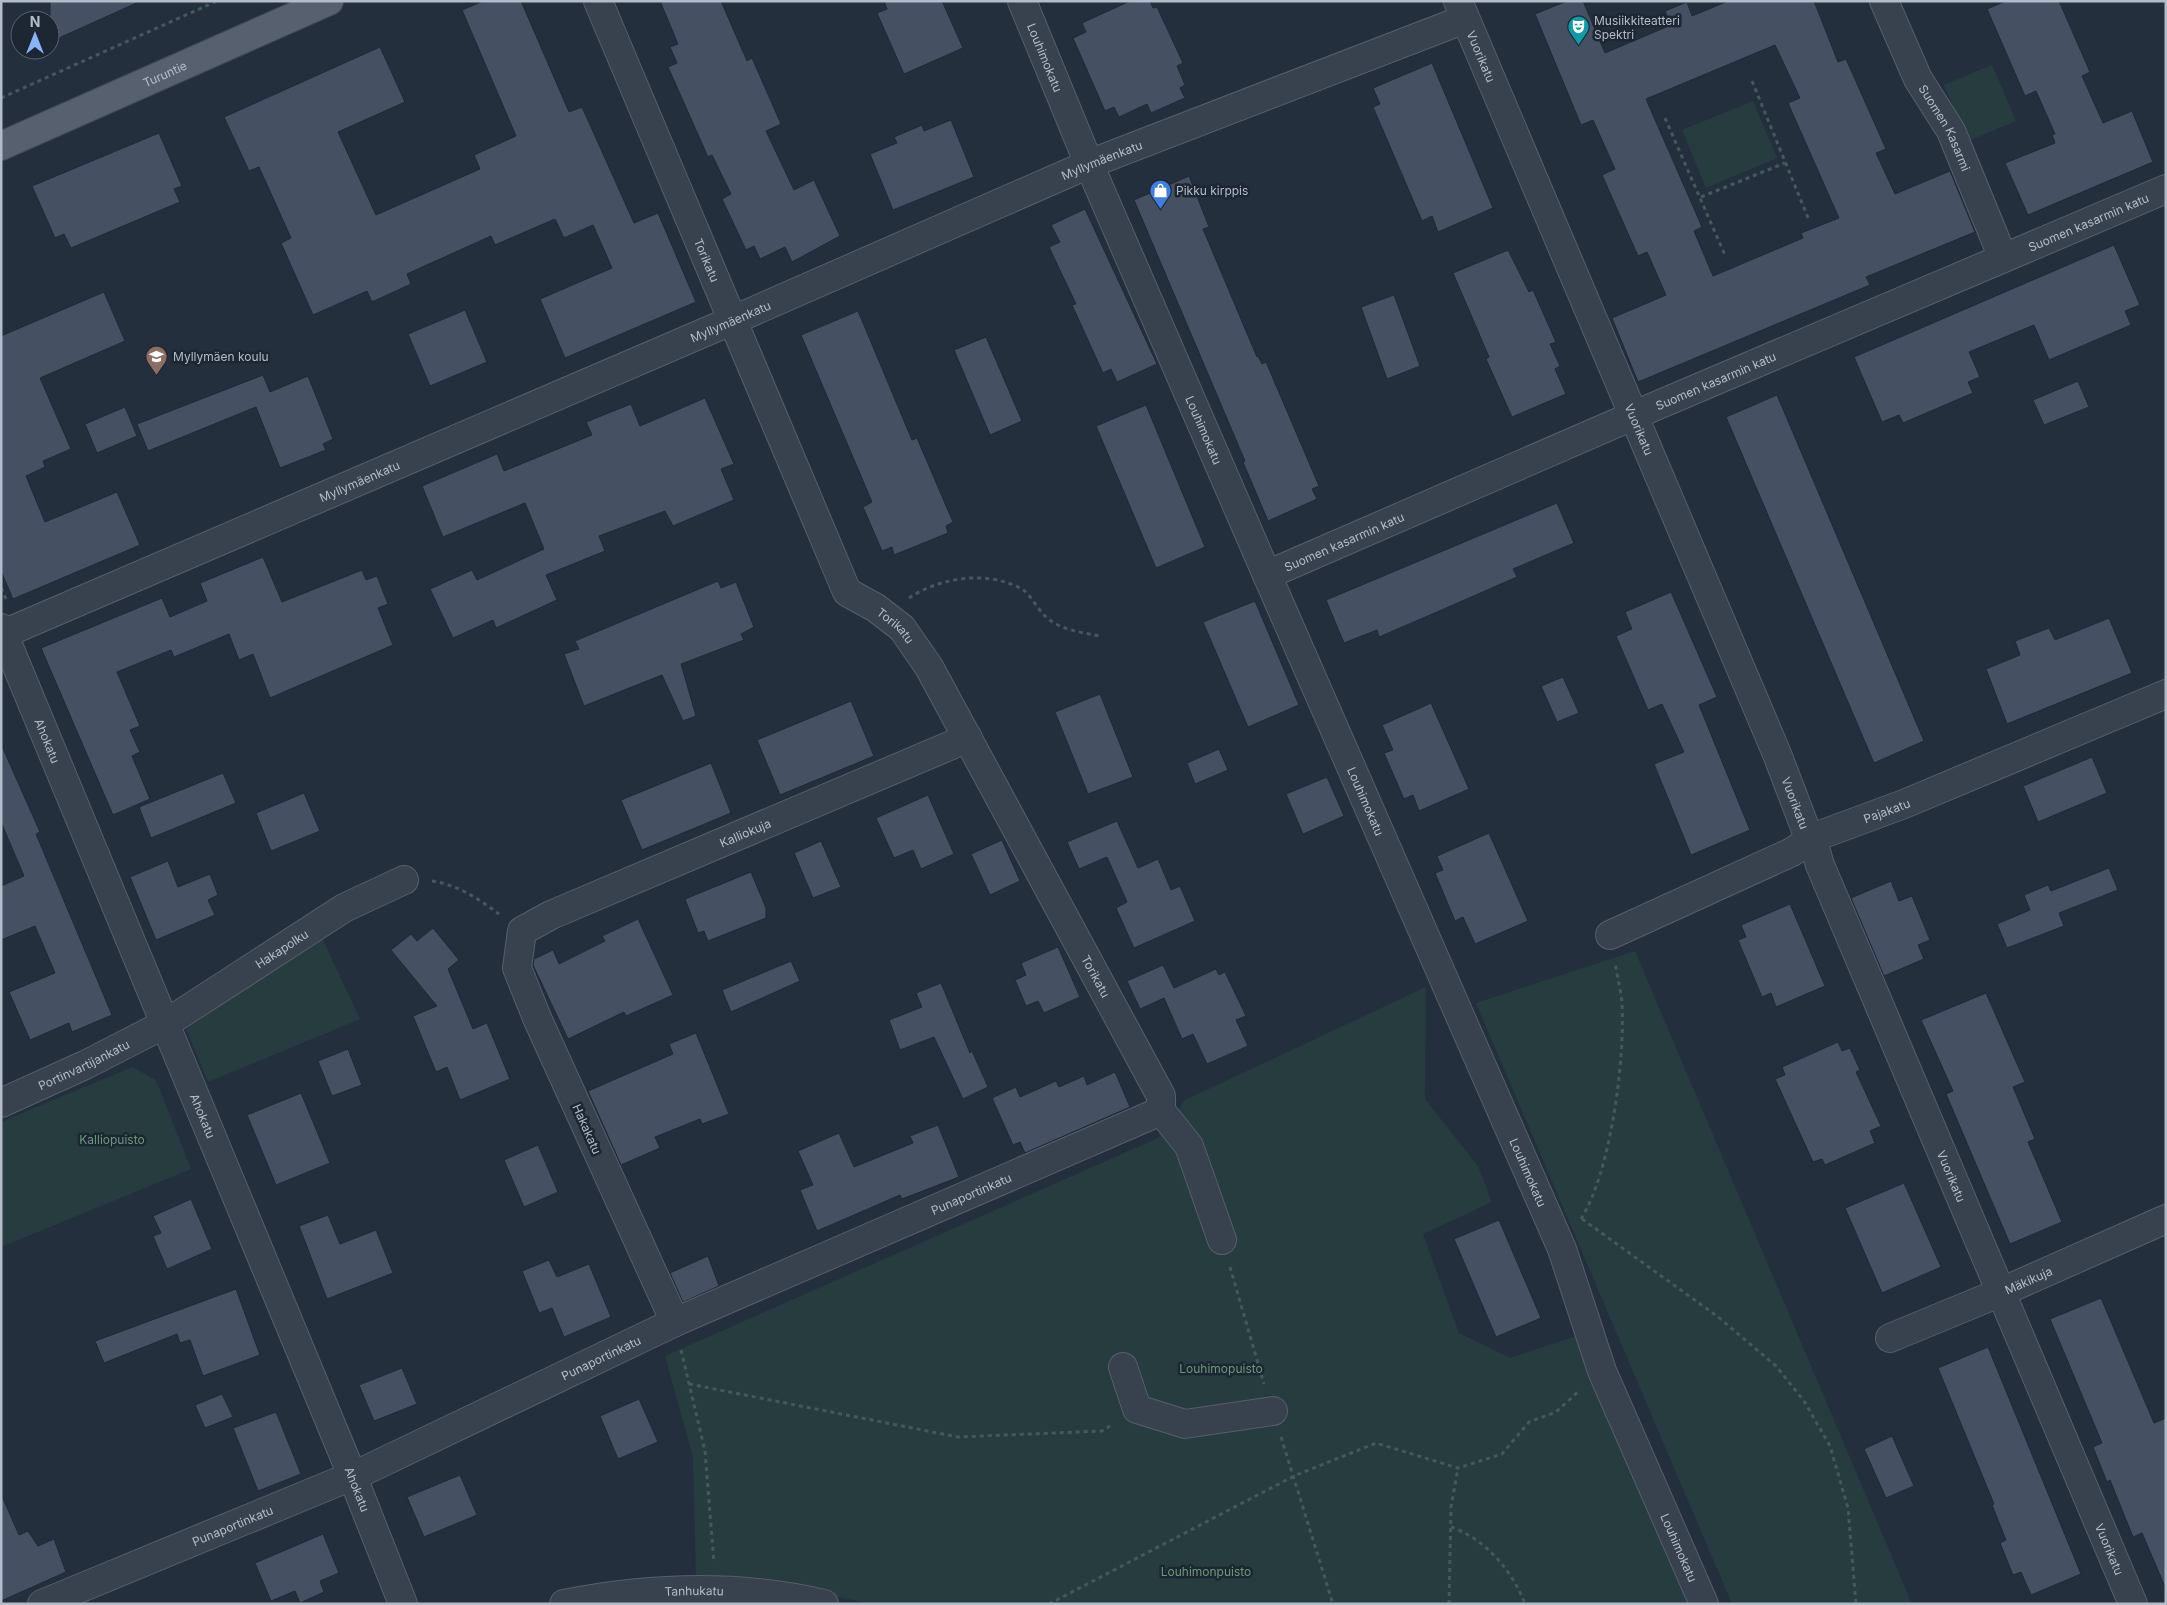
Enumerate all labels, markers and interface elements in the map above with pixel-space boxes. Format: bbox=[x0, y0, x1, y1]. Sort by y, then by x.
north arrow bbox=[10, 10, 60, 60]
text: N bbox=[30, 13, 40, 30]
place label: Musiikkiteatteri Spektri bbox=[1594, 13, 1680, 42]
theatre icon: Musiikkiteatteri Spektri bbox=[1566, 15, 1590, 46]
street label: Louhimokatu bbox=[1024, 21, 1066, 94]
street label: Vuorikatu bbox=[1464, 28, 1499, 84]
street label: Turuntie bbox=[140, 57, 189, 90]
street label: Suomen Kasarmi bbox=[1916, 82, 1974, 173]
street label: Myllymäenkatu bbox=[1059, 137, 1144, 183]
shop icon: Pikku kirppis bbox=[1148, 178, 1172, 209]
place label: Pikku kirppis bbox=[1176, 183, 1248, 198]
street label: Suomen kasarmin katu bbox=[2026, 190, 2151, 254]
street label: Torikatu bbox=[691, 236, 723, 284]
street label: Myllymäenkatu bbox=[688, 297, 773, 345]
school or university icon: Myllymäen koulu bbox=[145, 344, 169, 375]
street label: Suomen kasarmin katu bbox=[1653, 348, 1778, 413]
place label: Myllymäen koulu bbox=[173, 349, 269, 364]
street label: Louhimokatu bbox=[1183, 393, 1226, 466]
street label: Vuorikatu bbox=[1622, 401, 1657, 457]
street label: Myllymäenkatu bbox=[317, 457, 402, 505]
street label: Suomen kasarmin katu bbox=[1282, 509, 1406, 574]
street label: Torikatu bbox=[874, 604, 918, 646]
street label: Ahokatu bbox=[32, 716, 64, 765]
street label: Louhimokatu bbox=[1344, 765, 1388, 838]
street label: Vuorikatu bbox=[1779, 775, 1812, 831]
street label: Pajakatu bbox=[1861, 795, 1912, 826]
street label: Kalliokuja bbox=[717, 815, 773, 850]
street label: Hakapolku bbox=[252, 926, 311, 971]
street label: Torikatu bbox=[1079, 952, 1114, 1000]
street label: Portinvartijankatu bbox=[36, 1036, 132, 1093]
street label: Ahokatu bbox=[187, 1091, 219, 1140]
street label: Hakakatu bbox=[569, 1102, 605, 1156]
park label: Kalliopuisto bbox=[79, 1132, 145, 1147]
street label: Louhimokatu bbox=[1507, 1136, 1550, 1209]
street label: Vuorikatu bbox=[1934, 1148, 1969, 1204]
street label: Punaportinkatu bbox=[929, 1169, 1014, 1218]
street label: Mäkikuja bbox=[2002, 1263, 2054, 1297]
street label: Punaportinkatu bbox=[559, 1332, 643, 1383]
park label: Louhimopuisto bbox=[1179, 1361, 1263, 1376]
street label: Ahokatu bbox=[342, 1464, 373, 1514]
street label: Punaportinkatu bbox=[190, 1502, 275, 1549]
street label: Louhimokatu bbox=[1658, 1511, 1701, 1584]
street label: Vuorikatu bbox=[2092, 1521, 2127, 1577]
park label: Louhimonpuisto bbox=[1161, 1564, 1251, 1579]
street label: Tanhukatu bbox=[664, 1583, 724, 1599]

